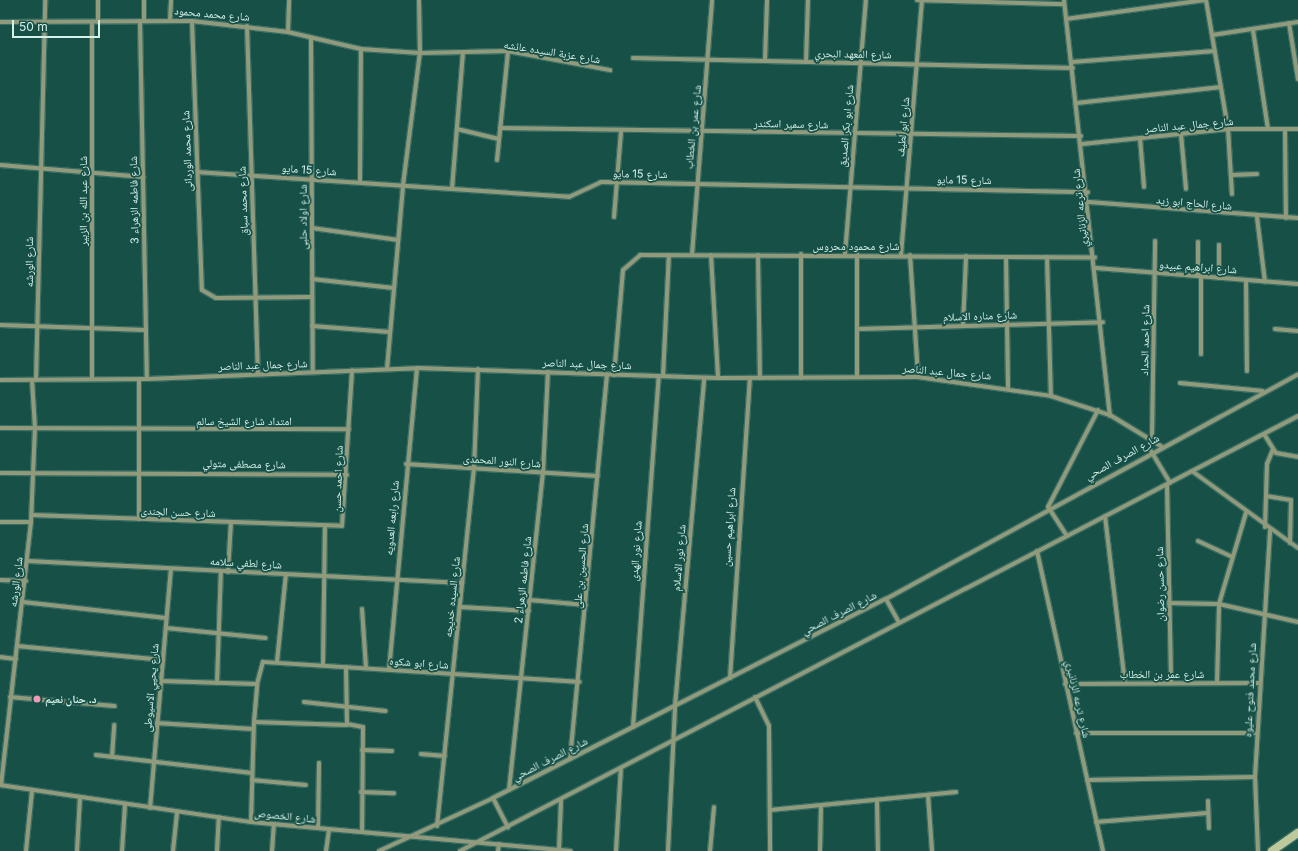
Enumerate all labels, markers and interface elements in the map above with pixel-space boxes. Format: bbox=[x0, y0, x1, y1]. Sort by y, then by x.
street label: شارع محمد محمود bbox=[174, 4, 250, 24]
scale bar bbox=[14, 12, 102, 38]
text: 50 m bbox=[19, 19, 48, 34]
street label: شارع عزبة السيده عائشه bbox=[503, 38, 601, 66]
street label: شارع المعهد البحري bbox=[814, 47, 892, 61]
street label: شارع عمر بن الخطاب bbox=[682, 84, 704, 170]
street label: شارع ابو بكر الصديق bbox=[836, 84, 856, 168]
street label: شارع ابو لطيف bbox=[894, 96, 912, 158]
street label: شارع محمد الوردانى bbox=[179, 110, 195, 192]
street label: شارع جمال عبد الناصر bbox=[1144, 115, 1234, 135]
street label: شارع سمير اسكندر bbox=[753, 117, 829, 131]
street label: شارع عبد الله بن الزبير bbox=[76, 156, 90, 246]
street label: شارع فاطمه الزهراء 3 bbox=[127, 156, 141, 244]
street label: شارع 15 مايو bbox=[281, 161, 337, 179]
street label: شارع محمد سباق bbox=[235, 166, 251, 236]
street label: شارع 15 مايو bbox=[612, 167, 668, 181]
street label: شارع ترعه الزنانيري bbox=[1069, 168, 1091, 248]
street label: شارع 15 مايو bbox=[936, 173, 992, 187]
street label: شارع اولاد حلبى bbox=[296, 184, 310, 250]
street label: شارع الحاج ابو زيد bbox=[1155, 193, 1233, 213]
street label: شارع الورشه bbox=[22, 237, 36, 287]
street label: شارع محمود محروس bbox=[813, 239, 899, 253]
street label: شارع ابراهيم عبيدو bbox=[1159, 258, 1237, 276]
street label: شارع احمد الحداد bbox=[1138, 304, 1152, 376]
street label: شارع مناره الاسلام bbox=[943, 308, 1017, 324]
street label: شارع جمال عبد الناصر bbox=[542, 356, 632, 372]
street label: شارع جمال عبد الناصر bbox=[218, 357, 308, 373]
street label: شارع جمال عبد الناصر bbox=[902, 362, 992, 382]
street label: امتداد شارع الشيخ سالم bbox=[196, 414, 292, 428]
street label: شارع الصرف الصحي bbox=[1083, 431, 1161, 483]
street label: شارع احمد حسن bbox=[330, 445, 346, 513]
street label: شارع النور المحمدى bbox=[463, 452, 541, 470]
street label: شارع مصطفى متولي bbox=[202, 457, 286, 471]
street label: شارع رابعه العدويه bbox=[382, 480, 402, 556]
street label: شارع ابراهيم حسين bbox=[720, 487, 738, 567]
street label: شارع حسن الجندى bbox=[140, 504, 216, 520]
street label: شارع نور الهدى bbox=[627, 520, 645, 582]
street label: شارع الحسين بن على bbox=[571, 523, 591, 609]
street label: شارع نور الاسلام bbox=[669, 524, 689, 592]
street label: شارع فاطمه الزهراء 2 bbox=[512, 536, 534, 624]
street label: شارع حسن رضوان bbox=[1153, 546, 1167, 622]
street label: شارع لطفي سلامه bbox=[210, 555, 282, 571]
street label: شارع الورشه bbox=[6, 556, 26, 608]
street label: شارع السيده خديجه bbox=[441, 556, 463, 638]
street label: شارع الصرف الصحي bbox=[799, 588, 879, 638]
street label: شارع محمد فتوح عليوه bbox=[1241, 642, 1259, 738]
street label: شارع يحيي الاسيوطى bbox=[141, 643, 161, 733]
street label: شارع ابو شكوه bbox=[389, 654, 449, 672]
street label: شارع ترعه الزنانيري bbox=[1063, 659, 1093, 739]
street label: شارع عمر بن الخطاب bbox=[1120, 667, 1204, 681]
place label: د. حنان نعيم bbox=[45, 692, 97, 706]
marker: د. حنان نعيم bbox=[32, 694, 42, 704]
street label: شارع الصرف الصحي bbox=[510, 734, 590, 784]
street label: شارع الخصوص bbox=[253, 806, 317, 826]

